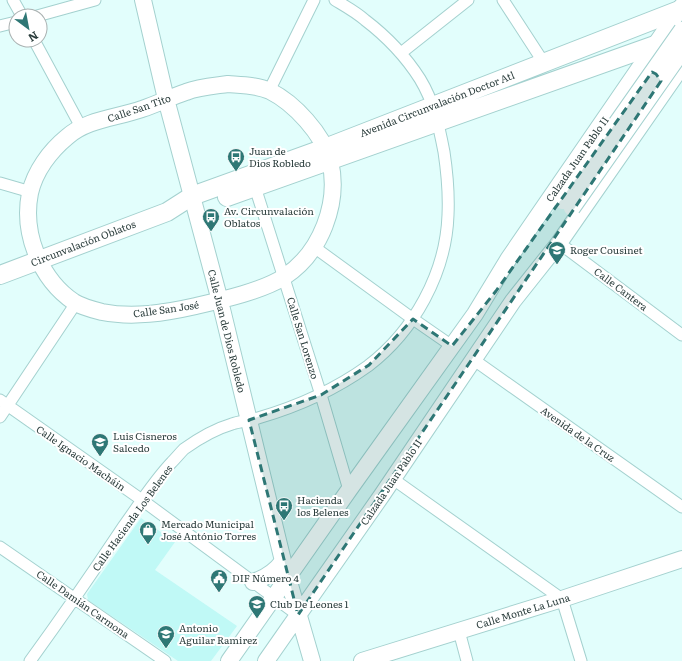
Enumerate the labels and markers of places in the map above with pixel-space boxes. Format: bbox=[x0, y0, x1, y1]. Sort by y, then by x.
place label: Juan de Dios Robledo bbox=[249, 143, 311, 170]
bus stop icon: Juan de Dios Robledo bbox=[226, 147, 246, 172]
place label: Av. Circunvalación Oblatos bbox=[224, 203, 314, 230]
bus stop icon: Av. Circunvalación Oblatos bbox=[201, 207, 221, 232]
school or university icon: Roger Cousinet bbox=[547, 240, 567, 265]
place label: Roger Cousinet bbox=[570, 242, 643, 257]
place label: Luis Cisneros Salcedo bbox=[113, 428, 177, 455]
school or university icon: Luis Cisneros Salcedo bbox=[90, 432, 110, 457]
place label: Hacienda los Belenes bbox=[297, 492, 349, 519]
bus stop icon: Hacienda los Belenes bbox=[274, 496, 294, 521]
place label: Mercado Municipal José António Torres bbox=[161, 516, 256, 543]
shop icon: Mercado Municipal José António Torres bbox=[138, 520, 158, 545]
public building icon: DIF Número 4 bbox=[209, 568, 229, 593]
place label: DIF Número 4 bbox=[232, 570, 299, 585]
school or university icon: Club De Leones 1 bbox=[247, 594, 267, 619]
place label: Club De Leones 1 bbox=[270, 596, 349, 611]
place label: Antonio Aguilar Ramirez bbox=[179, 620, 257, 647]
school or university icon: Antonio Aguilar Ramirez bbox=[156, 624, 176, 649]

